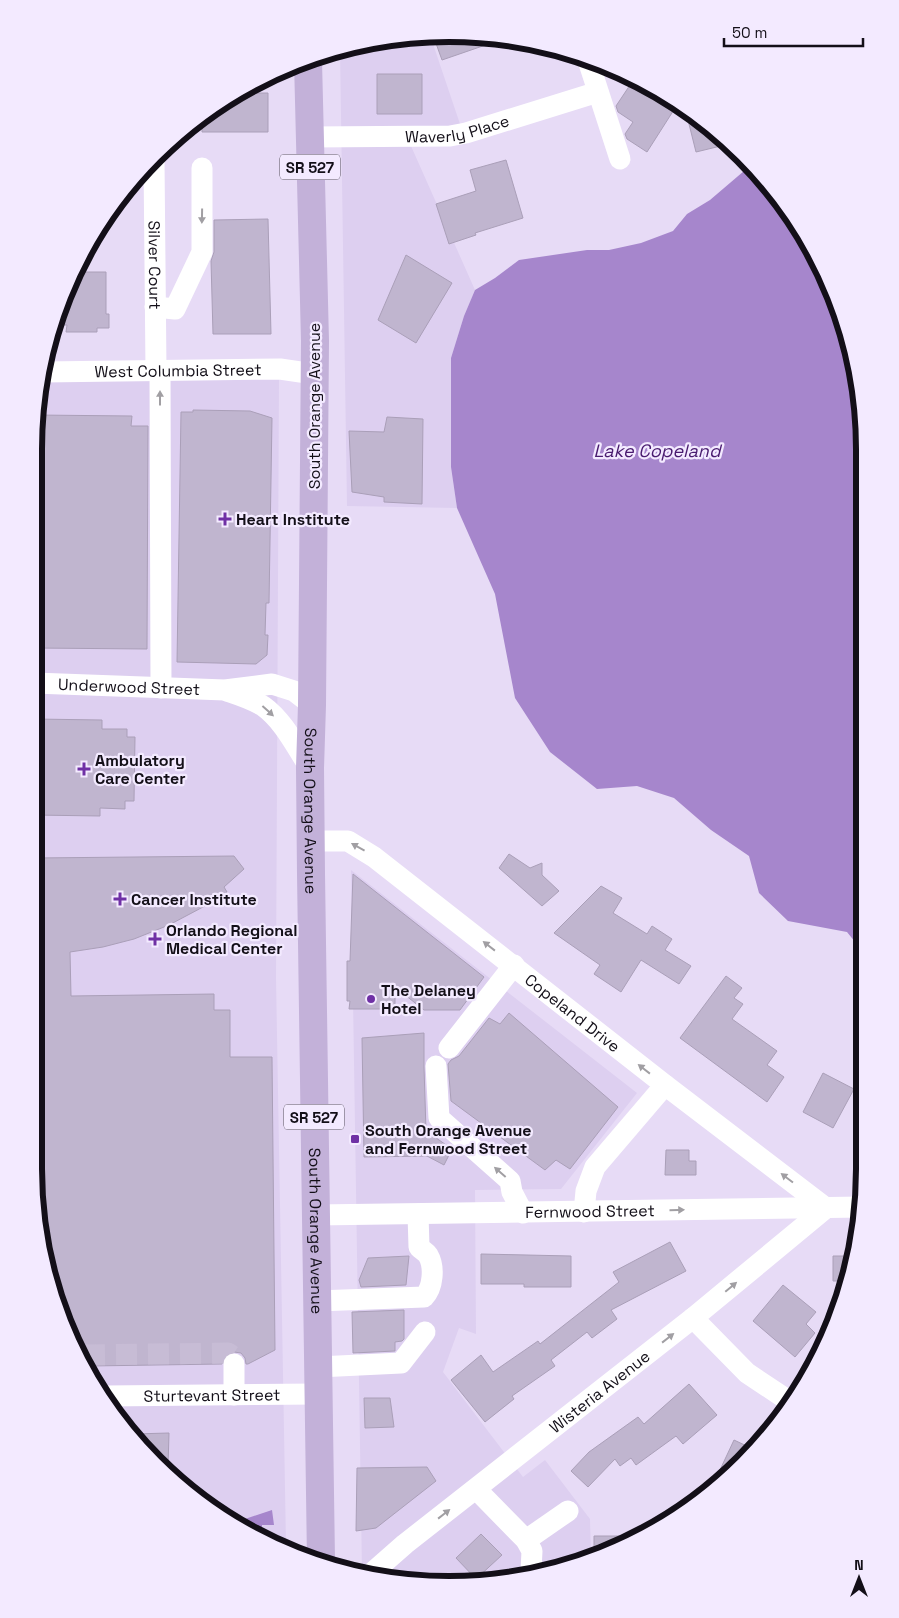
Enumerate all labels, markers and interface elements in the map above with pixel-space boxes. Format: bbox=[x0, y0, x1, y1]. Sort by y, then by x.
scale bar bbox=[724, 15, 863, 47]
text: 50 m bbox=[732, 23, 767, 42]
street label: Waverly Place bbox=[405, 110, 512, 147]
road number: SR 527 bbox=[280, 154, 340, 180]
one-way arrow bbox=[198, 209, 206, 225]
street label: Silver Court bbox=[144, 220, 166, 310]
street label: South Orange Avenue bbox=[304, 323, 325, 489]
street label: West Columbia Street bbox=[94, 359, 262, 382]
one-way arrow bbox=[156, 390, 164, 406]
water label: Lake Copeland bbox=[594, 439, 723, 462]
place label: Heart Institute bbox=[236, 509, 350, 530]
marker: Heart Institute bbox=[218, 512, 232, 526]
street label: Underwood Street bbox=[58, 673, 200, 700]
one-way arrow bbox=[262, 705, 274, 717]
street label: South Orange Avenue bbox=[299, 727, 322, 894]
place label: Ambulatory Care Center bbox=[95, 750, 186, 789]
marker: Ambulatory Care Center bbox=[77, 762, 91, 776]
one-way arrow bbox=[351, 842, 364, 851]
place label: Cancer Institute bbox=[131, 889, 257, 910]
marker: Cancer Institute bbox=[113, 892, 127, 906]
place label: Orlando Regional Medical Center bbox=[166, 920, 298, 959]
marker: Orlando Regional Medical Center bbox=[148, 932, 162, 946]
one-way arrow bbox=[483, 941, 496, 952]
street label: Copeland Drive bbox=[521, 969, 625, 1057]
place label: The Delaney Hotel bbox=[381, 980, 476, 1019]
marker: The Delaney Hotel bbox=[365, 993, 377, 1005]
one-way arrow bbox=[638, 1063, 651, 1074]
road number: SR 527 bbox=[284, 1104, 344, 1130]
place label: South Orange Avenue and Fernwood Street bbox=[365, 1120, 532, 1159]
marker: South Orange Avenue and Fernwood Street bbox=[349, 1133, 361, 1145]
street label: South Orange Avenue bbox=[304, 1147, 328, 1314]
one-way arrow bbox=[494, 1167, 506, 1178]
one-way arrow bbox=[780, 1173, 794, 1183]
street label: Fernwood Street bbox=[525, 1200, 655, 1222]
one-way arrow bbox=[669, 1206, 685, 1214]
one-way arrow bbox=[724, 1281, 737, 1292]
one-way arrow bbox=[661, 1332, 674, 1343]
street label: Wisteria Avenue bbox=[545, 1345, 654, 1438]
street label: Sturtevant Street bbox=[143, 1384, 281, 1406]
one-way arrow bbox=[437, 1508, 450, 1519]
north arrow bbox=[834, 1553, 884, 1603]
text: N bbox=[854, 1556, 864, 1574]

